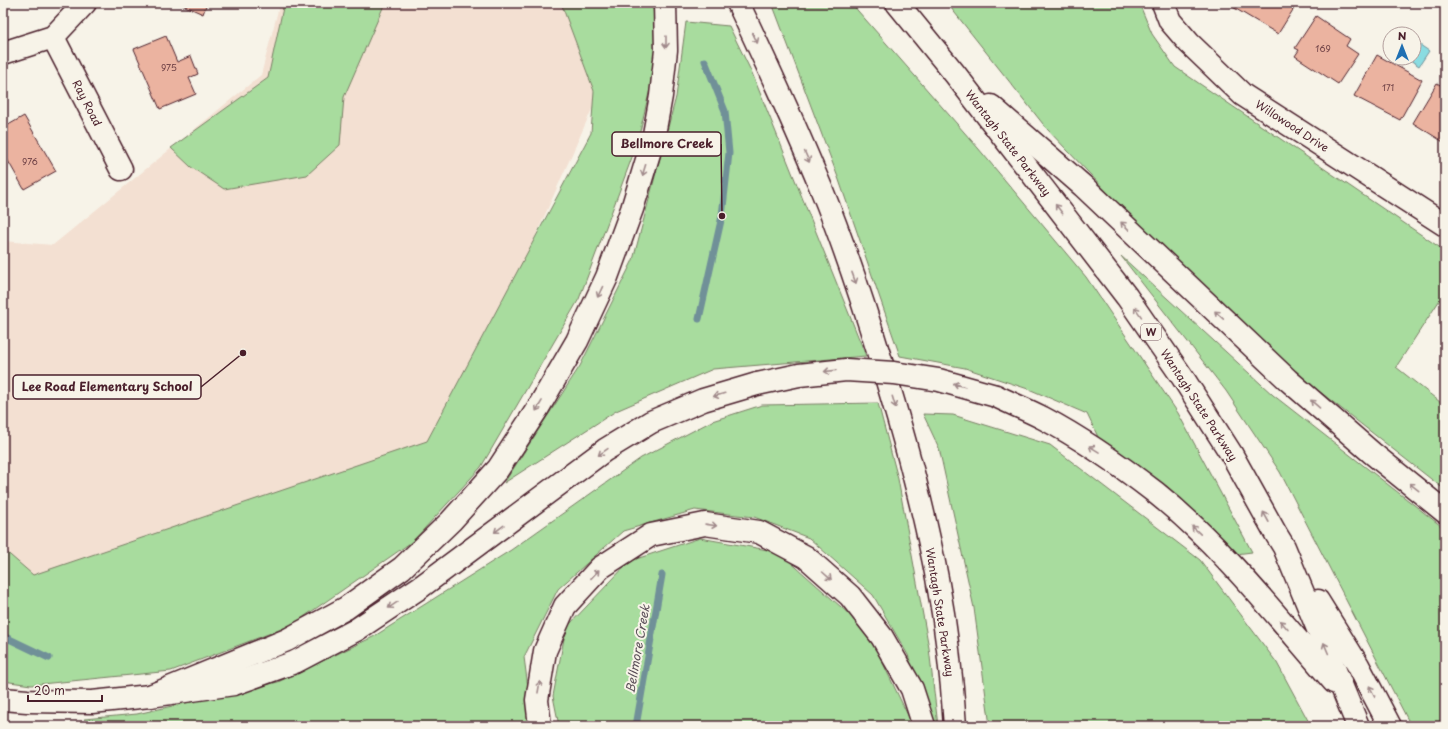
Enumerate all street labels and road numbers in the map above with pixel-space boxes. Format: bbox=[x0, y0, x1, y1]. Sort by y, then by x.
street label: Ray Road bbox=[68, 77, 106, 129]
street label: Wantagh State Parkway bbox=[962, 86, 1055, 199]
street label: Willowood Drive bbox=[1252, 95, 1333, 156]
road number: W bbox=[1141, 324, 1161, 340]
street label: Wantagh State Parkway bbox=[1157, 345, 1242, 464]
street label: Wantagh State Parkway bbox=[922, 546, 959, 678]

